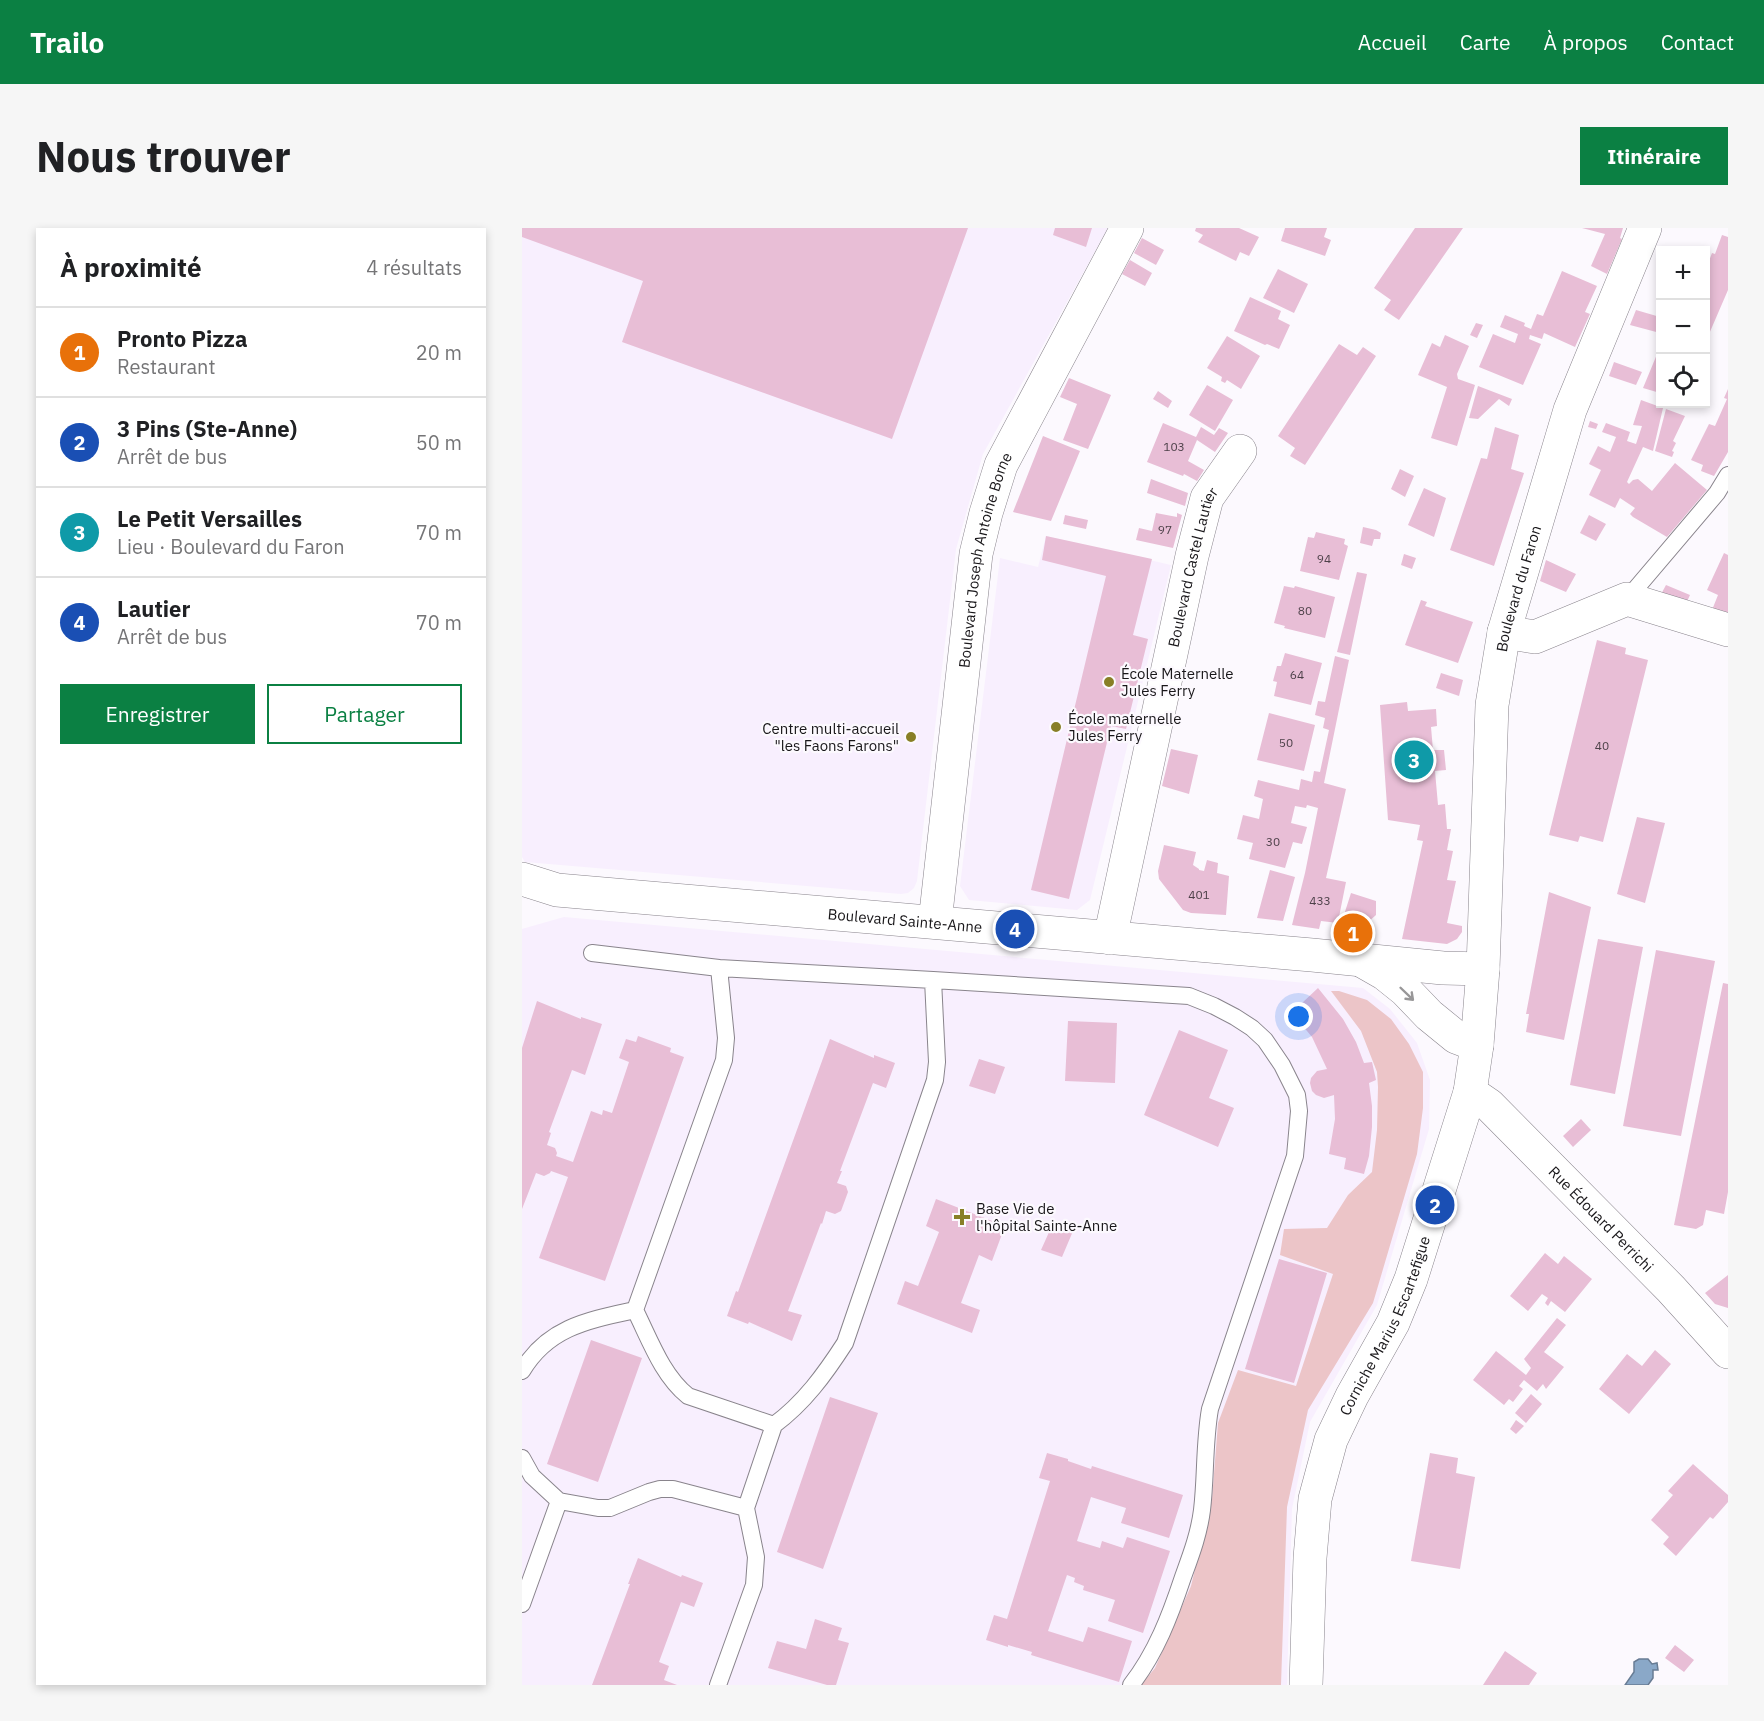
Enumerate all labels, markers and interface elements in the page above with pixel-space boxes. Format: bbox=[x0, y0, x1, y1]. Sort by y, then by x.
text: Trailo bbox=[30, 24, 104, 61]
text: Accueil bbox=[1358, 28, 1427, 56]
text: Carte bbox=[1460, 28, 1511, 56]
text: À propos bbox=[1544, 28, 1628, 56]
text: Contact bbox=[1661, 28, 1734, 56]
button: Itinéraire bbox=[1580, 127, 1728, 185]
text: Nous trouver bbox=[36, 129, 291, 184]
map controls bbox=[1656, 246, 1710, 408]
button: + bbox=[1656, 246, 1710, 300]
text: À proximité bbox=[60, 250, 202, 284]
text: 4 résultats bbox=[366, 254, 462, 281]
button: − bbox=[1656, 300, 1710, 354]
text: Pronto Pizza bbox=[117, 324, 247, 353]
text: 1 bbox=[74, 339, 86, 366]
text: 20 m bbox=[416, 339, 462, 366]
text: Restaurant bbox=[117, 353, 215, 380]
button: locate bbox=[1656, 354, 1710, 408]
text: 3 Pins (Ste-Anne) bbox=[117, 414, 297, 443]
text: 2 bbox=[74, 429, 86, 456]
text: 50 m bbox=[416, 429, 462, 456]
house number: 103 bbox=[1163, 439, 1185, 454]
text: Arrêt de bus bbox=[117, 443, 227, 470]
street label: Boulevard Joseph Antoine Borne bbox=[954, 449, 1016, 669]
street label: Boulevard Castel Lautier bbox=[1163, 483, 1222, 649]
text: Le Petit Versailles bbox=[117, 504, 302, 533]
text: 3 bbox=[74, 519, 86, 546]
text: 70 m bbox=[416, 519, 462, 546]
house number: 97 bbox=[1158, 522, 1172, 537]
street label: Boulevard du Faron bbox=[1491, 523, 1545, 653]
text: Lieu · Boulevard du Faron bbox=[117, 533, 345, 560]
house number: 94 bbox=[1317, 551, 1331, 566]
text: Lautier bbox=[117, 594, 190, 623]
house number: 80 bbox=[1298, 603, 1312, 618]
text: 4 bbox=[74, 609, 86, 636]
text: 70 m bbox=[416, 609, 462, 636]
text: Arrêt de bus bbox=[117, 623, 227, 650]
place label: École Maternelle Jules Ferry bbox=[1121, 664, 1234, 700]
house number: 64 bbox=[1290, 667, 1304, 682]
marker: École Maternelle Jules Ferry bbox=[1102, 675, 1116, 689]
button: Enregistrer bbox=[60, 684, 255, 744]
button: Partager bbox=[267, 684, 462, 744]
place label: École maternelle Jules Ferry bbox=[1068, 709, 1181, 745]
place label: Centre multi-accueil "les Faons Farons" bbox=[762, 719, 899, 755]
marker: École maternelle Jules Ferry bbox=[1049, 720, 1063, 734]
marker: Centre multi-accueil "les Faons Farons" bbox=[904, 730, 918, 744]
house number: 50 bbox=[1279, 735, 1293, 750]
pin: 3 bbox=[1394, 738, 1434, 782]
house number: 40 bbox=[1595, 738, 1609, 753]
house number: 30 bbox=[1266, 834, 1280, 849]
house number: 401 bbox=[1188, 887, 1210, 902]
house number: 433 bbox=[1309, 893, 1331, 908]
street label: Boulevard Sainte-Anne bbox=[827, 904, 983, 936]
pin: 4 bbox=[996, 906, 1034, 952]
pin: 1 bbox=[1334, 910, 1372, 956]
one-way arrow bbox=[1400, 986, 1415, 1001]
your location bbox=[1284, 1002, 1313, 1031]
street label: Rue Édouard Perrichi bbox=[1545, 1162, 1658, 1276]
pin: 2 bbox=[1416, 1182, 1454, 1228]
place label: Base Vie de l'hôpital Sainte-Anne bbox=[976, 1199, 1117, 1235]
marker: Base Vie de l'hôpital Sainte-Anne bbox=[953, 1208, 971, 1226]
street label: Corniche Marius Escartefigue bbox=[1335, 1234, 1433, 1418]

